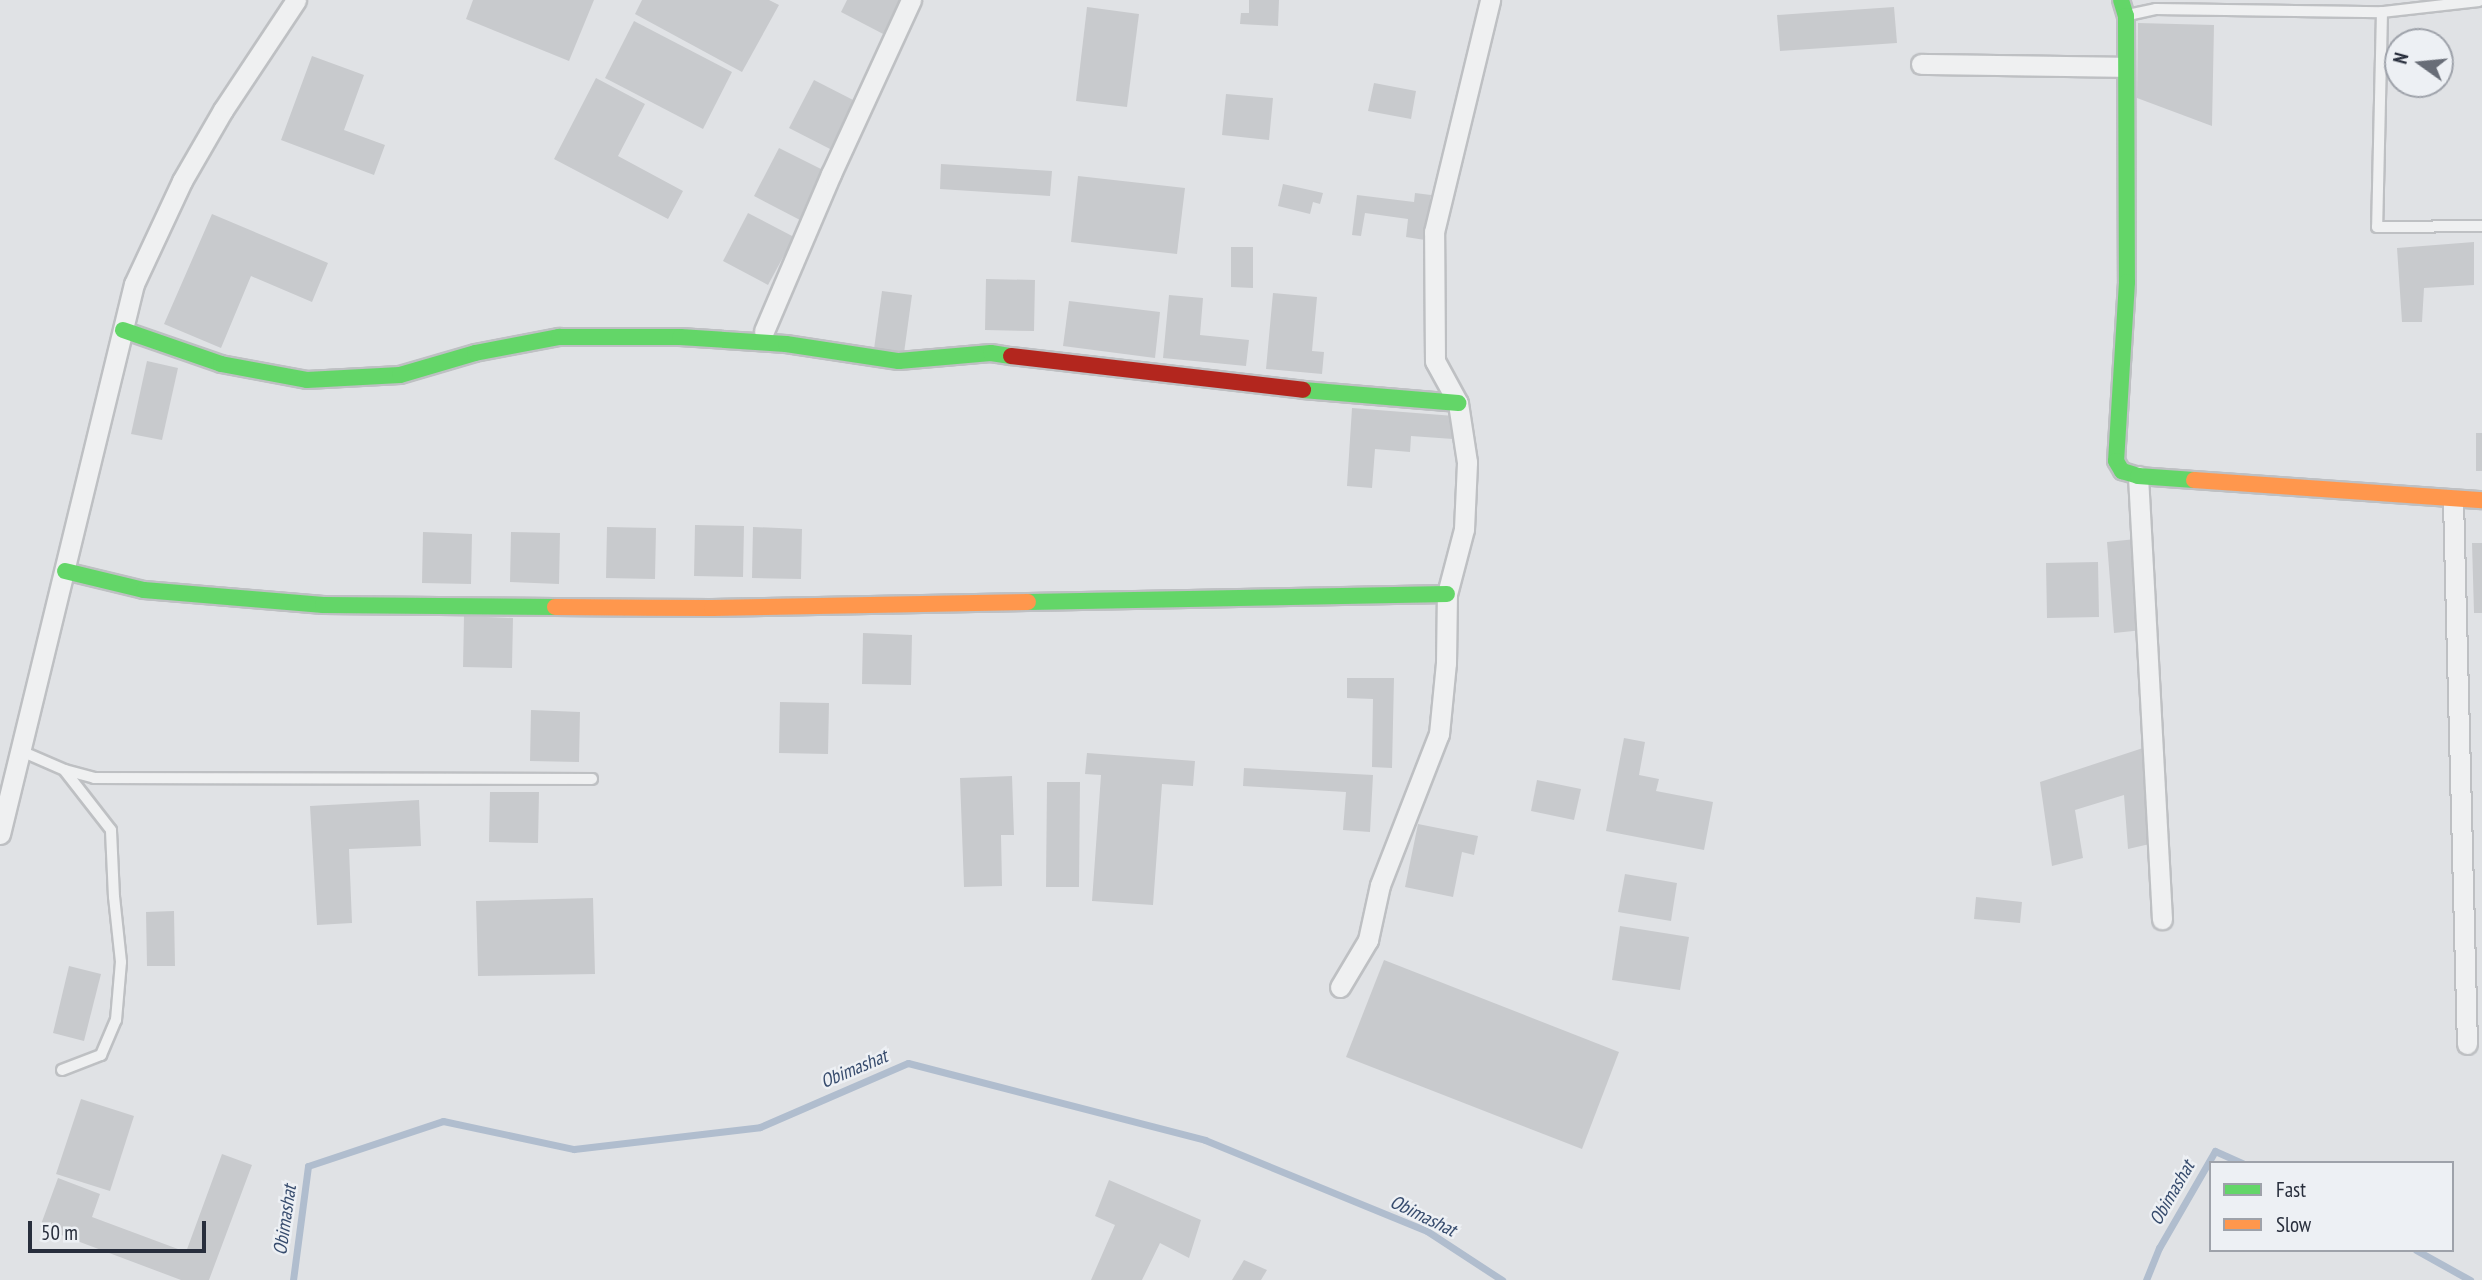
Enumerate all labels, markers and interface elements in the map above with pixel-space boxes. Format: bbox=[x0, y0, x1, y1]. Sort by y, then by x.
north arrow bbox=[2384, 28, 2454, 98]
text: N bbox=[2388, 50, 2414, 66]
water label: Obimashat bbox=[817, 1045, 891, 1093]
water label: Obimashat bbox=[2145, 1157, 2199, 1229]
legend bbox=[2209, 1161, 2454, 1252]
text: Fast bbox=[2276, 1176, 2306, 1203]
water label: Obimashat bbox=[269, 1184, 301, 1256]
water label: Obimashat bbox=[1386, 1190, 1460, 1242]
scale bar bbox=[32, 1206, 210, 1250]
text: Slow bbox=[2276, 1211, 2311, 1238]
text: 50 m bbox=[41, 1219, 78, 1246]

